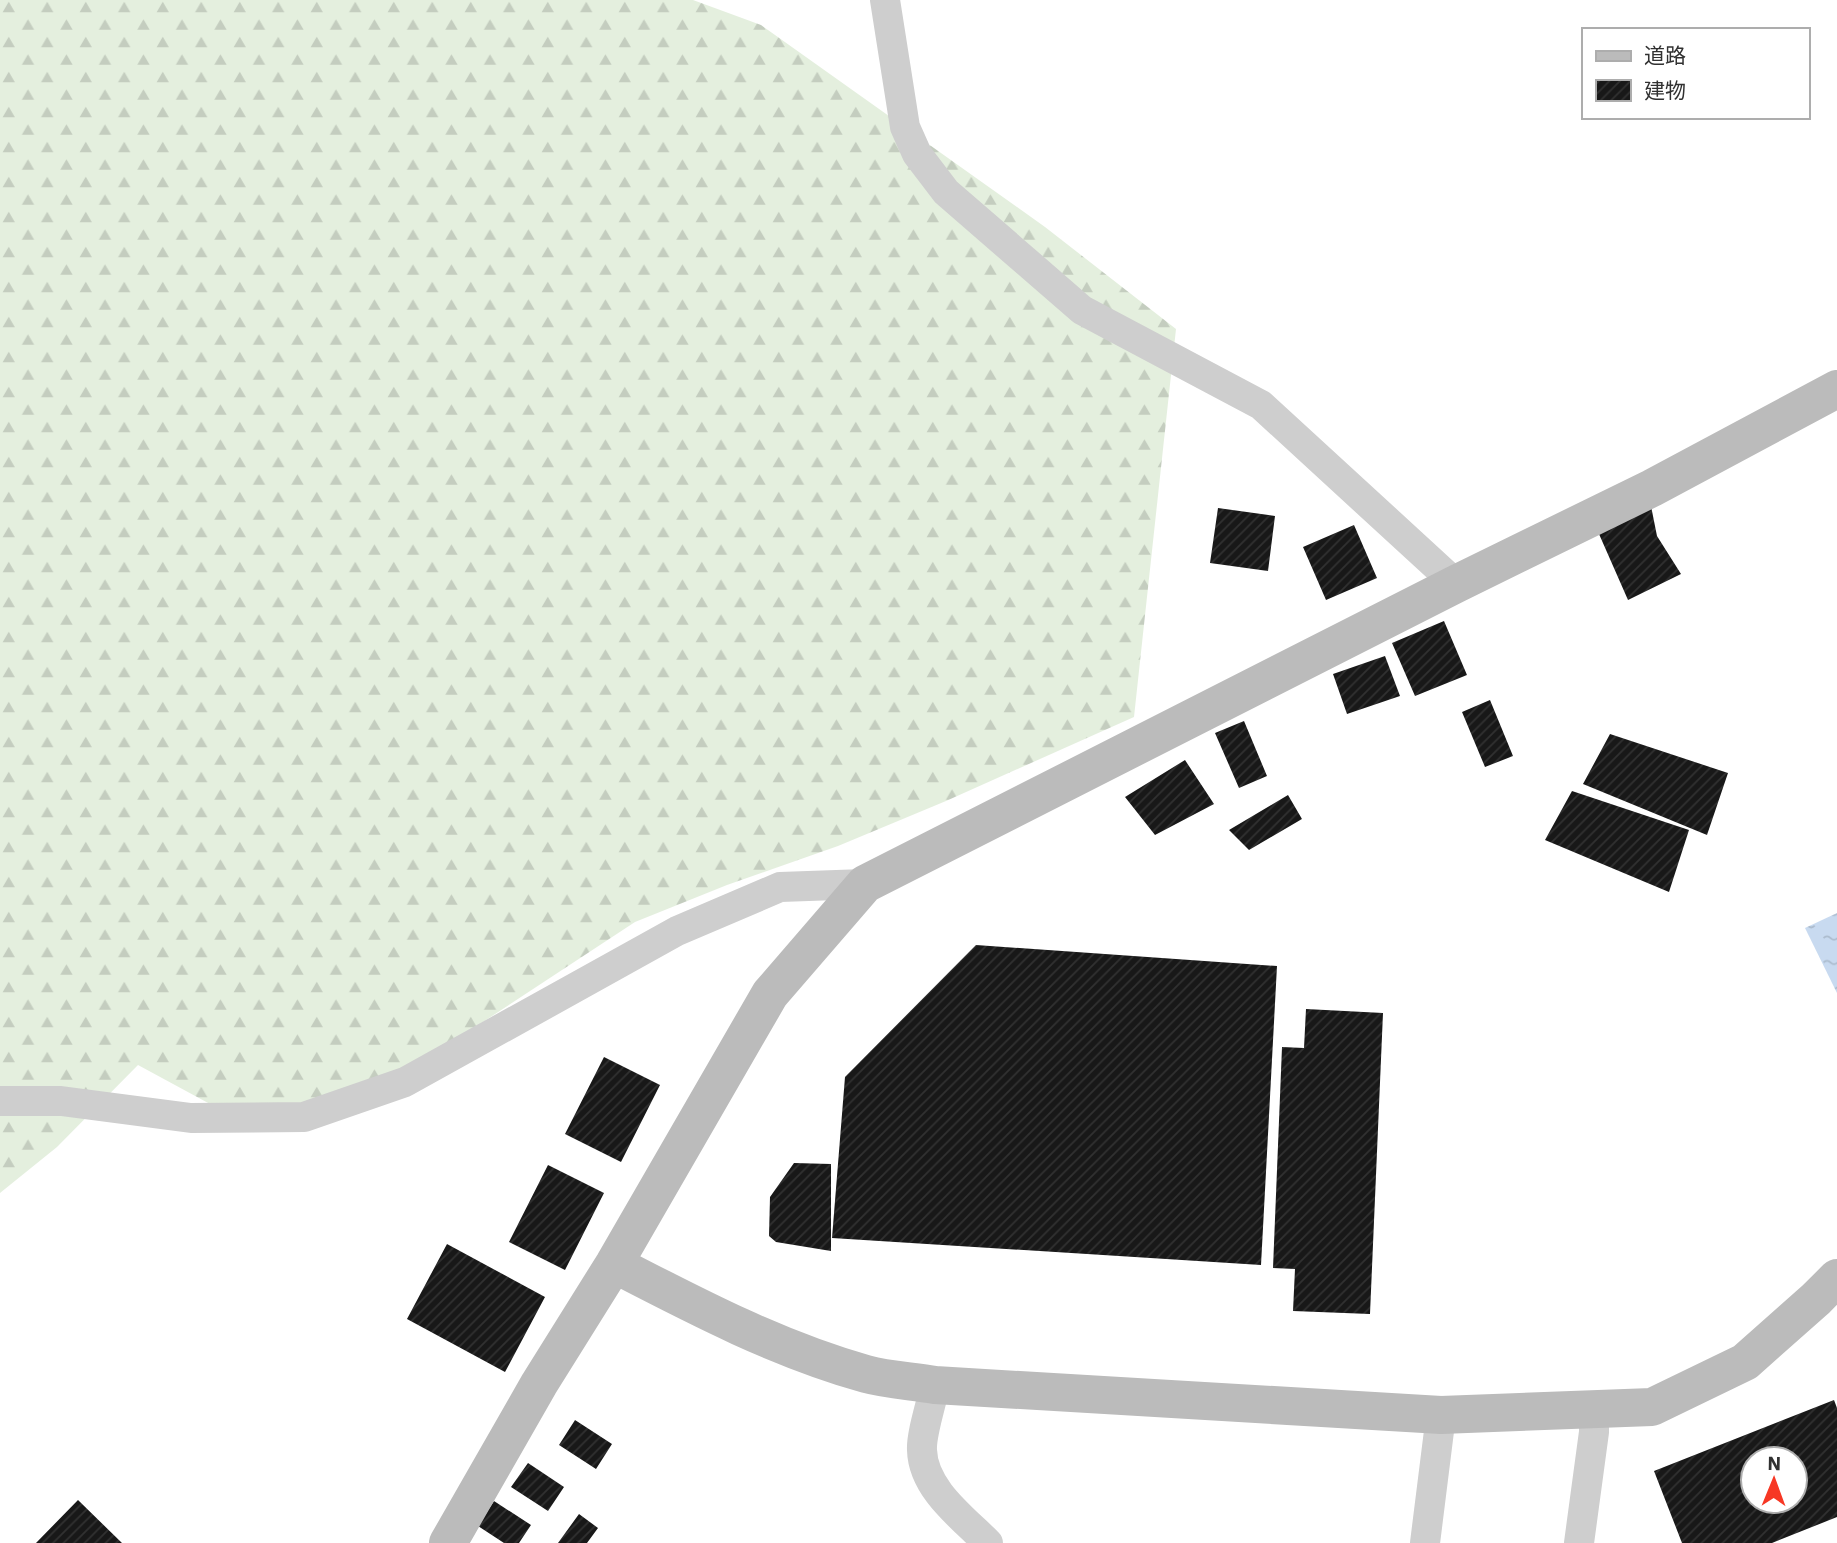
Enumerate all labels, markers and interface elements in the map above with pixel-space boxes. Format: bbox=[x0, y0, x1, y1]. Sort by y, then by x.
legend bbox=[1582, 28, 1809, 119]
text: 道路 bbox=[1644, 41, 1686, 69]
text: 建物 bbox=[1644, 76, 1686, 104]
north arrow bbox=[1739, 1445, 1809, 1515]
text: N bbox=[1767, 1451, 1781, 1475]

